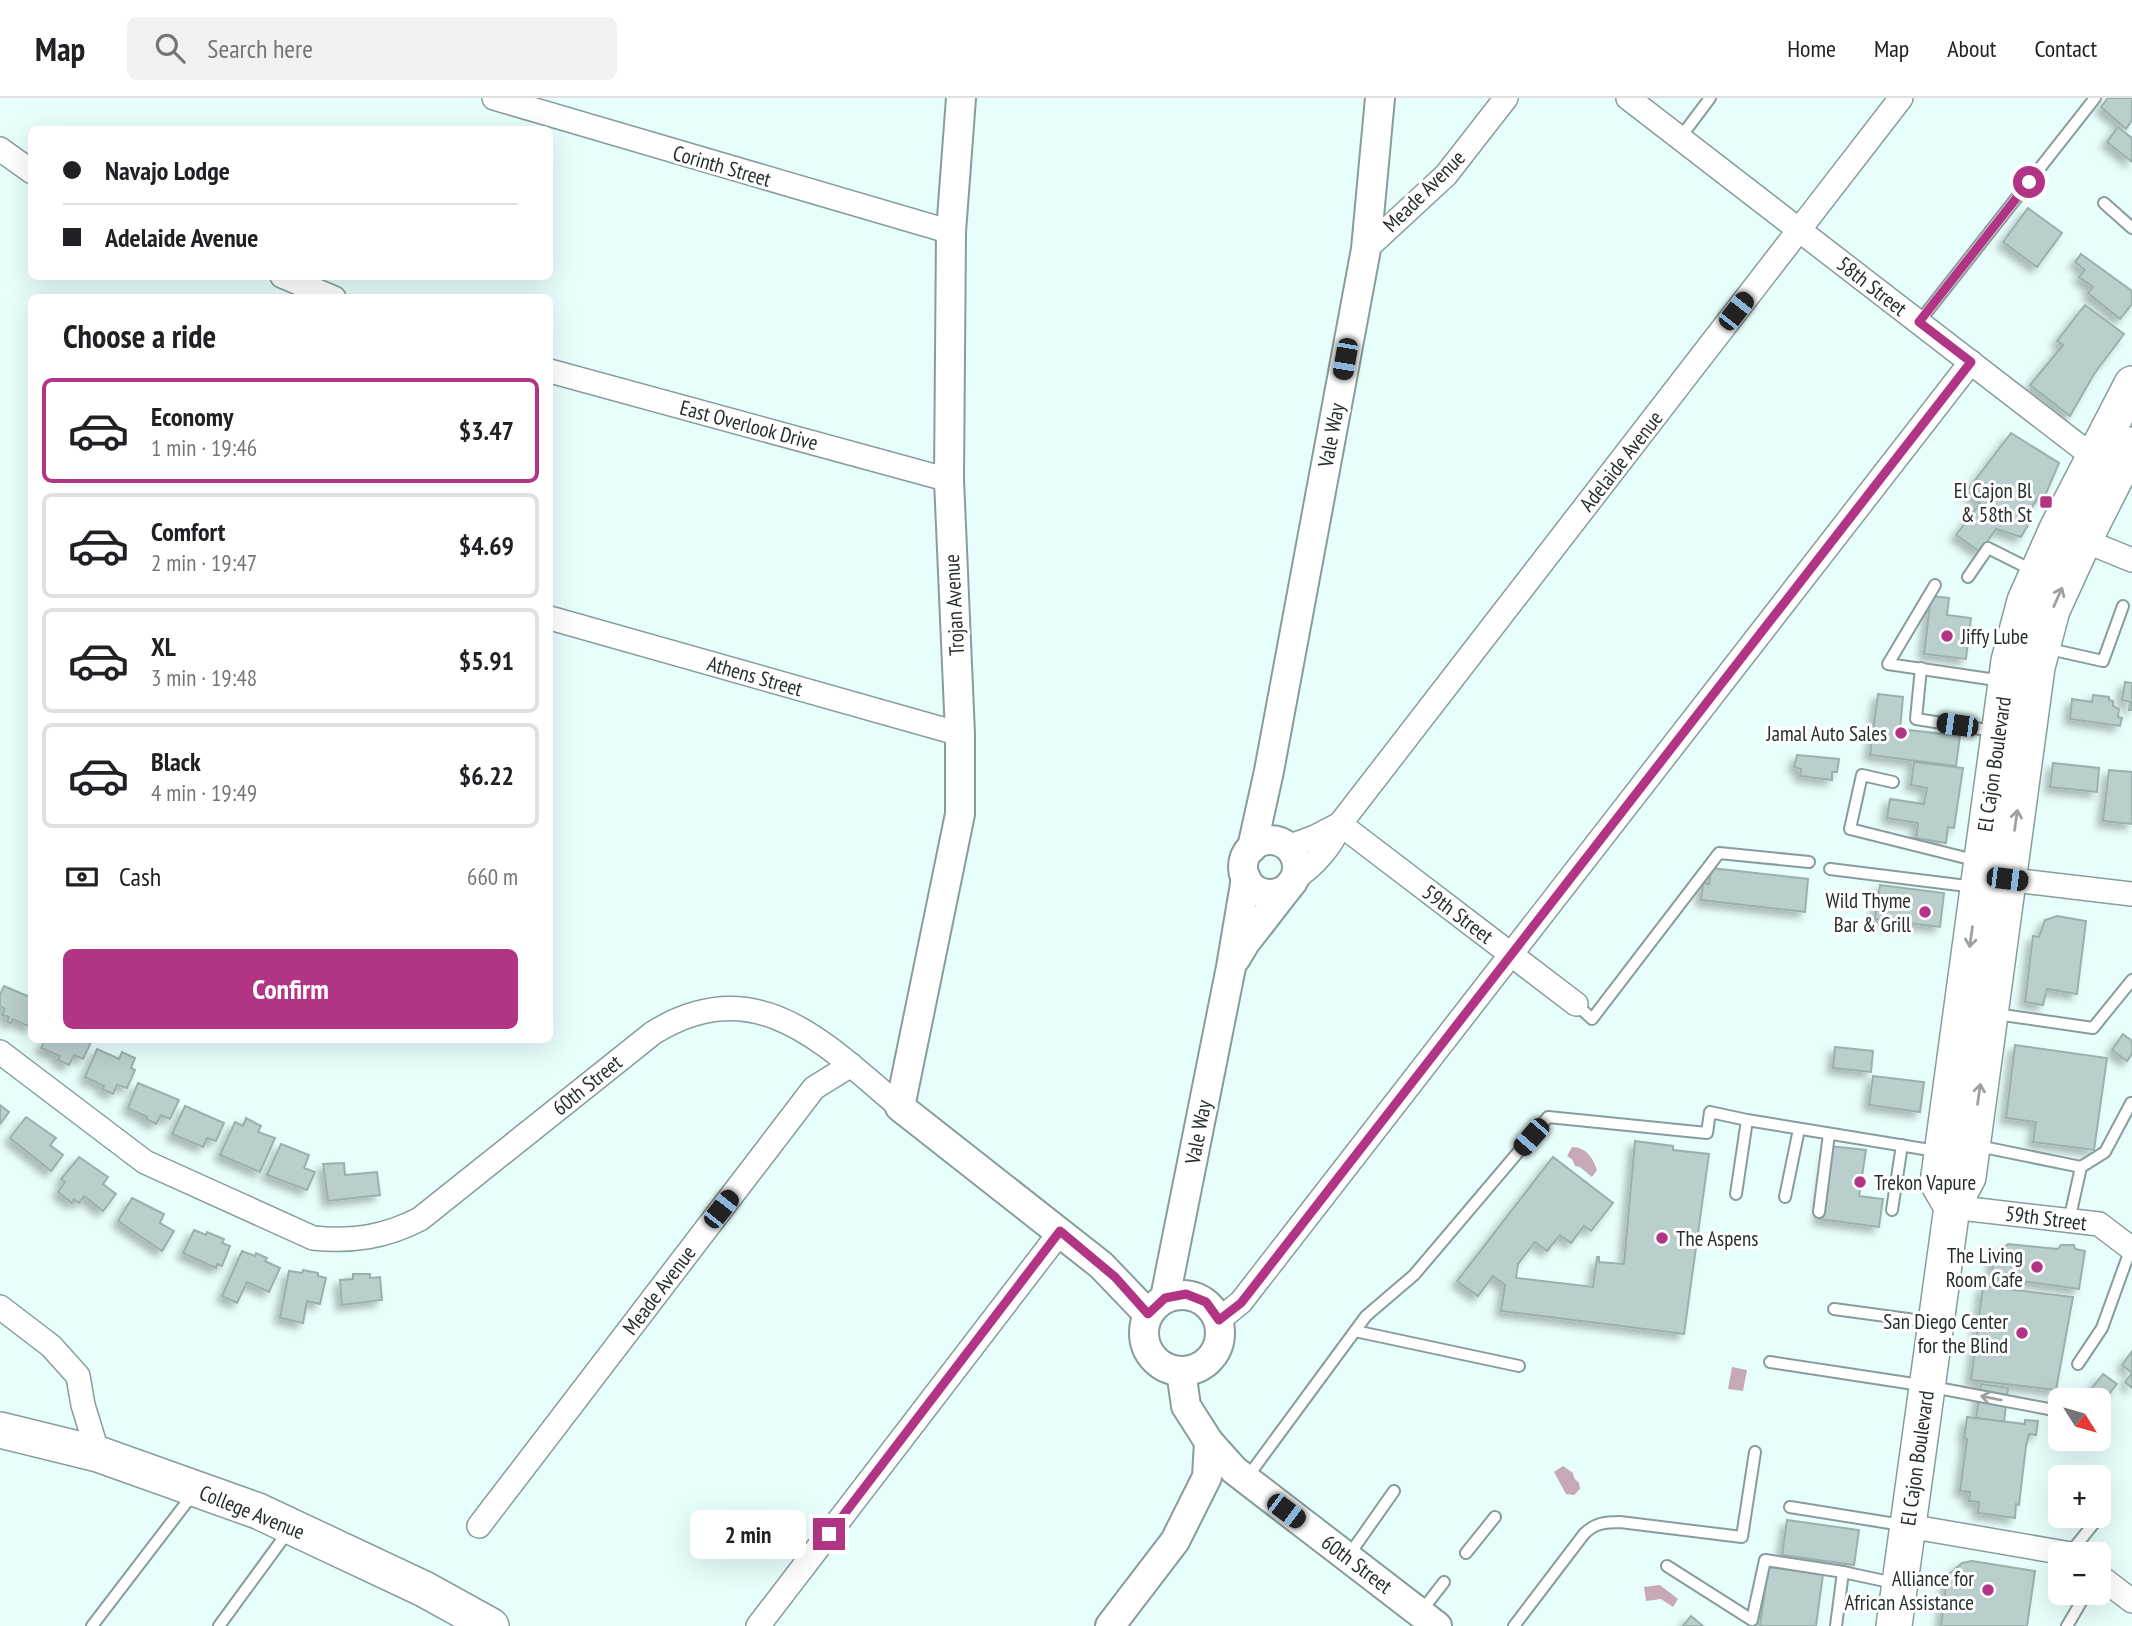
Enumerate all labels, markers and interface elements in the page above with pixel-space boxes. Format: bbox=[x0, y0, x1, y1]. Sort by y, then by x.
search box bbox=[127, 17, 617, 80]
text: Map bbox=[35, 27, 85, 70]
icon: search bbox=[151, 29, 189, 67]
text: Search here bbox=[207, 32, 313, 65]
text: Home bbox=[1787, 33, 1836, 64]
text: Map bbox=[1874, 33, 1909, 64]
text: About bbox=[1947, 33, 1996, 64]
text: Contact bbox=[2034, 33, 2097, 64]
street label: Corinth Street bbox=[670, 139, 774, 193]
street label: Meade Avenue bbox=[1377, 144, 1471, 238]
text: Navajo Lodge bbox=[105, 154, 230, 187]
route start bbox=[2013, 166, 2045, 198]
text: Adelaide Avenue bbox=[105, 221, 258, 254]
street label: 58th Street bbox=[1831, 250, 1913, 322]
car bbox=[1715, 288, 1758, 334]
text: Choose a ride bbox=[63, 315, 216, 357]
car bbox=[1332, 336, 1359, 382]
street label: East Overlook Drive bbox=[677, 394, 821, 456]
icon: car bbox=[67, 399, 130, 462]
text: Economy bbox=[151, 400, 233, 433]
street label: Vale Way bbox=[1311, 401, 1350, 470]
street label: Adelaide Avenue bbox=[1573, 405, 1669, 517]
text: $3.47 bbox=[459, 414, 514, 447]
text: 1 min · 19:46 bbox=[151, 433, 257, 462]
place label: El Cajon Bl & 58th St bbox=[1954, 477, 2032, 528]
marker: El Cajon Bl & 58th St bbox=[2038, 494, 2054, 510]
icon: car bbox=[67, 514, 130, 577]
text: Comfort bbox=[151, 515, 225, 548]
text: $4.69 bbox=[459, 529, 514, 562]
text: 2 min · 19:47 bbox=[151, 548, 257, 577]
street label: Trojan Avenue bbox=[938, 554, 970, 656]
one-way arrow bbox=[2052, 587, 2065, 609]
place label: Jiffy Lube bbox=[1960, 623, 2028, 650]
marker: Jiffy Lube bbox=[1939, 628, 1955, 644]
icon: car bbox=[67, 629, 130, 692]
text: XL bbox=[151, 630, 176, 663]
text: $5.91 bbox=[459, 644, 514, 677]
street label: Athens Street bbox=[704, 650, 806, 702]
text: 3 min · 19:48 bbox=[151, 663, 257, 692]
street label: El Cajon Boulevard bbox=[1971, 695, 2017, 833]
car bbox=[1935, 712, 1980, 738]
place label: Jamal Auto Sales bbox=[1765, 720, 1887, 747]
marker: Jamal Auto Sales bbox=[1893, 725, 1909, 741]
icon: car bbox=[67, 744, 130, 807]
text: Black bbox=[151, 745, 201, 778]
text: $6.22 bbox=[459, 759, 514, 792]
text: 4 min · 19:49 bbox=[151, 778, 257, 807]
one-way arrow bbox=[2009, 809, 2022, 832]
icon: cash bbox=[63, 858, 101, 896]
text: Cash bbox=[119, 860, 161, 893]
text: 660 m bbox=[467, 862, 518, 891]
car bbox=[1985, 866, 2030, 892]
street label: 59th Street bbox=[1417, 879, 1499, 950]
place label: Wild Thyme Bar & Grill bbox=[1826, 887, 1911, 938]
marker: Wild Thyme Bar & Grill bbox=[1917, 904, 1933, 920]
one-way arrow bbox=[1964, 925, 1977, 948]
button: Confirm bbox=[63, 949, 518, 1029]
street label: 60th Street bbox=[547, 1049, 627, 1121]
one-way arrow bbox=[1973, 1083, 1986, 1106]
street label: Vale Way bbox=[1178, 1098, 1217, 1167]
car bbox=[1510, 1114, 1553, 1160]
place label: Trekon Vapure bbox=[1874, 1169, 1976, 1196]
marker: Trekon Vapure bbox=[1852, 1174, 1868, 1190]
car bbox=[700, 1186, 743, 1232]
street label: 59th Street bbox=[2004, 1200, 2088, 1236]
place label: The Aspens bbox=[1676, 1225, 1758, 1252]
marker: The Aspens bbox=[1654, 1230, 1670, 1246]
street label: Meade Avenue bbox=[617, 1240, 701, 1340]
place label: The Living Room Cafe bbox=[1946, 1242, 2023, 1293]
marker: The Living Room Cafe bbox=[2029, 1259, 2045, 1275]
place label: San Diego Center for the Blind bbox=[1883, 1308, 2008, 1359]
marker: San Diego Center for the Blind bbox=[2014, 1325, 2030, 1341]
north arrow bbox=[2048, 1388, 2110, 1451]
map controls bbox=[2048, 1388, 2111, 1605]
street label: El Cajon Boulevard bbox=[1894, 1389, 1940, 1527]
one-way arrow bbox=[1980, 1391, 2003, 1404]
button: + bbox=[2048, 1465, 2111, 1528]
street label: College Avenue bbox=[195, 1479, 309, 1545]
car bbox=[1263, 1490, 1310, 1532]
callout: 2 min bbox=[689, 1510, 804, 1558]
route end bbox=[813, 1518, 845, 1550]
text: 2 min bbox=[725, 1520, 771, 1549]
street label: 60th Street bbox=[1316, 1529, 1398, 1600]
button: − bbox=[2048, 1542, 2111, 1605]
place label: Alliance for African Assistance bbox=[1844, 1565, 1974, 1616]
marker: Alliance for African Assistance bbox=[1980, 1582, 1996, 1598]

